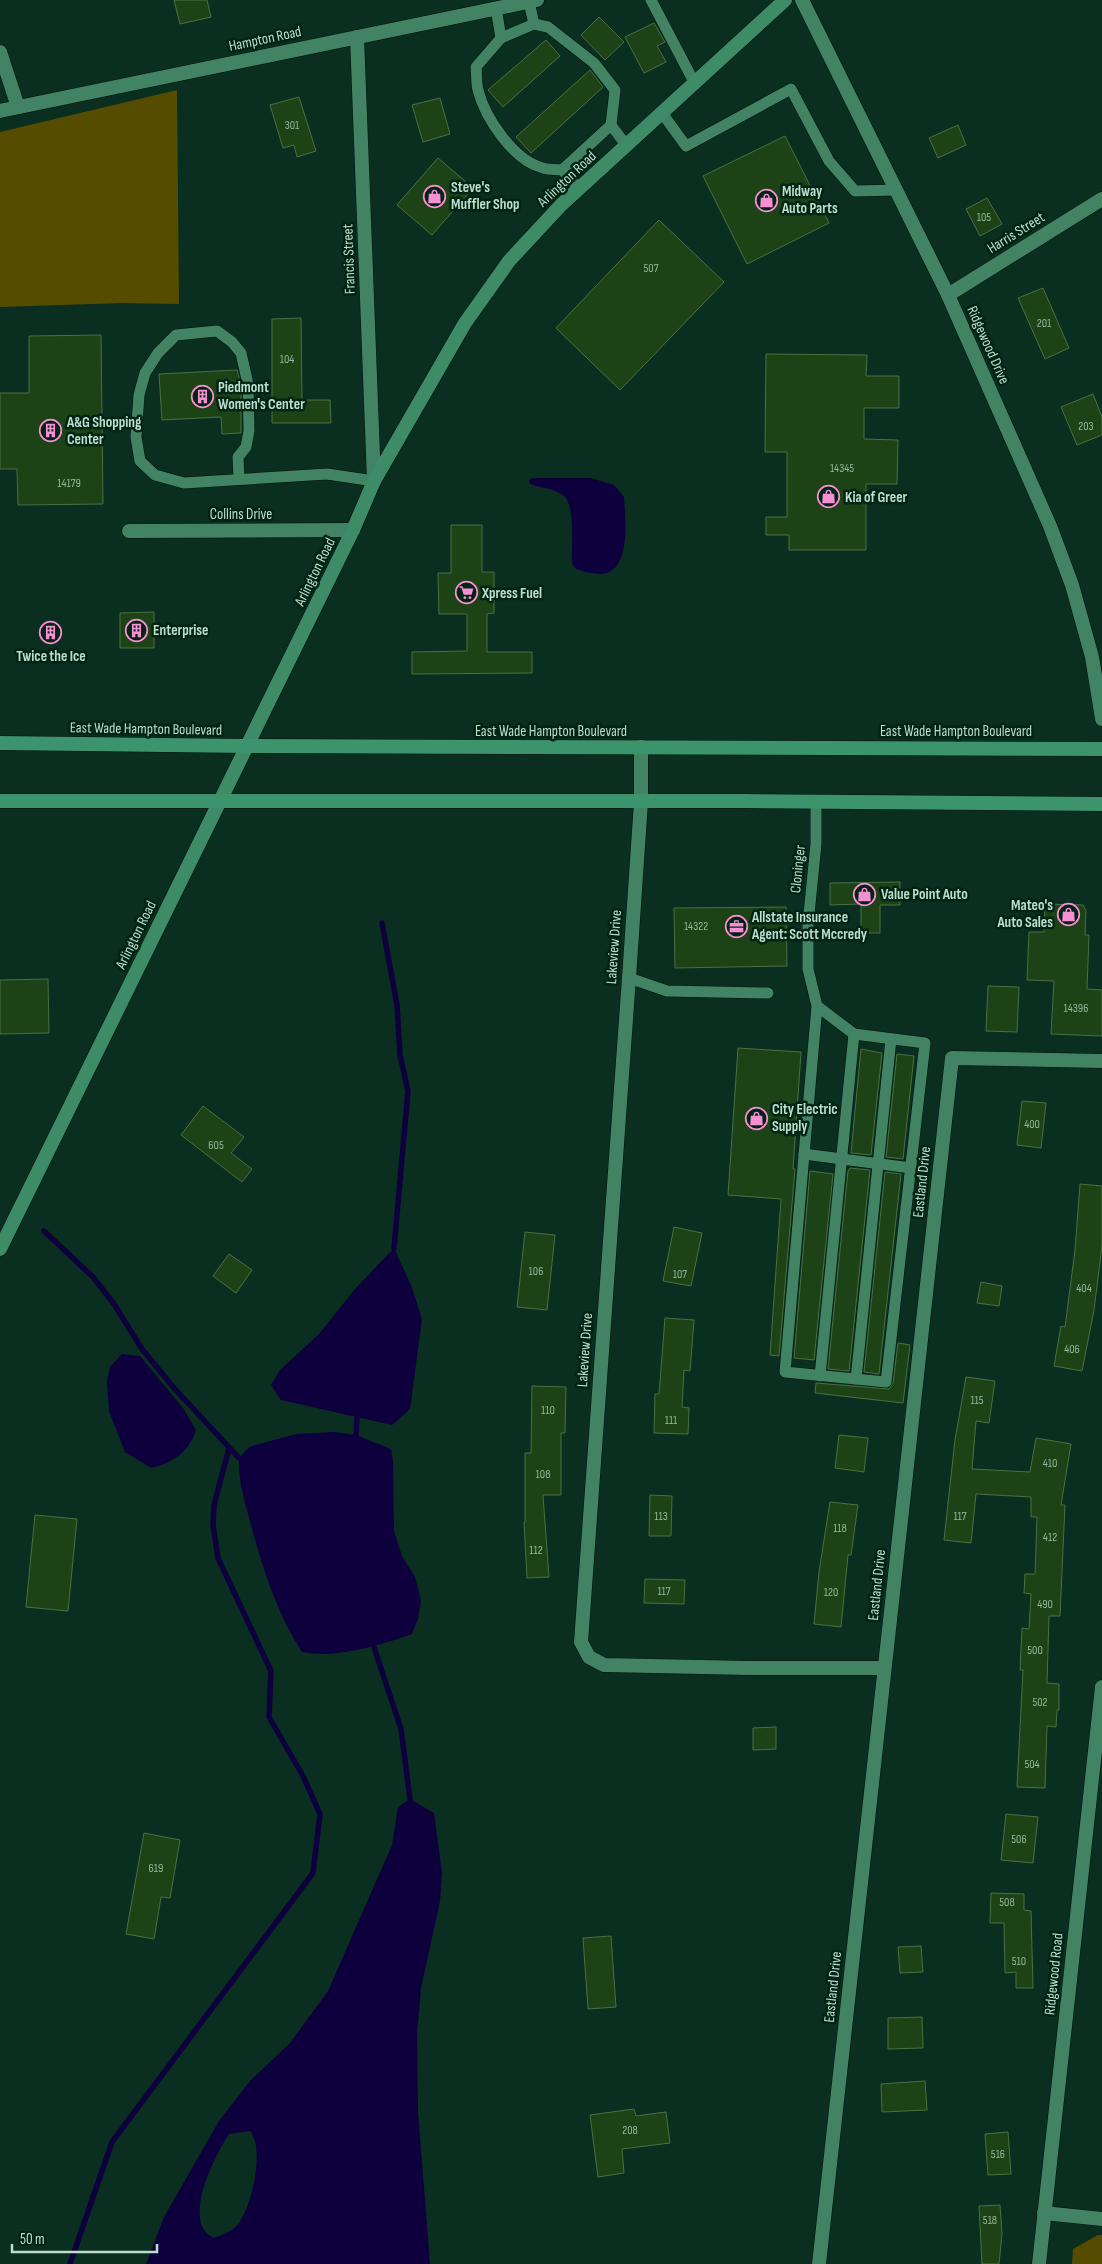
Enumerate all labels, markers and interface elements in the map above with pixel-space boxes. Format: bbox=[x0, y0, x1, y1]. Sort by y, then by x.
street label: Hampton Road bbox=[227, 22, 303, 56]
house number: 301 bbox=[285, 118, 300, 133]
street label: Arlington Road bbox=[533, 147, 600, 212]
place label: Steve's Muffler Shop bbox=[451, 178, 519, 214]
place label: Midway Auto Parts bbox=[781, 182, 838, 218]
shop icon: Steve's Muffler Shop bbox=[423, 184, 447, 208]
shop icon: Midway Auto Parts bbox=[754, 188, 778, 212]
street label: Harris Street bbox=[984, 208, 1049, 258]
house number: 105 bbox=[977, 210, 991, 225]
street label: Francis Street bbox=[338, 223, 360, 294]
house number: 507 bbox=[644, 261, 659, 276]
street label: Ridgewood Drive bbox=[962, 303, 1014, 387]
house number: 201 bbox=[1037, 316, 1052, 331]
house number: 104 bbox=[280, 352, 294, 367]
place label: Piedmont Women's Center bbox=[218, 378, 305, 414]
building icon: Piedmont Women's Center bbox=[190, 384, 214, 408]
place label: A&G Shopping Center bbox=[66, 413, 142, 449]
building icon: A&G Shopping Center bbox=[39, 419, 63, 443]
house number: 203 bbox=[1078, 419, 1094, 434]
house number: 14345 bbox=[830, 461, 854, 476]
house number: 14179 bbox=[57, 476, 81, 491]
shop icon: Kia of Greer bbox=[817, 485, 841, 509]
place label: Kia of Greer bbox=[845, 488, 908, 507]
street label: Collins Drive bbox=[210, 505, 272, 524]
street label: Arlington Road bbox=[290, 535, 340, 610]
supermarket icon: Xpress Fuel bbox=[454, 581, 478, 605]
place label: Xpress Fuel bbox=[481, 584, 542, 603]
building icon: Enterprise bbox=[125, 618, 149, 642]
building icon: Twice the Ice bbox=[39, 621, 63, 645]
place label: Enterprise bbox=[153, 621, 209, 640]
place label: Twice the Ice bbox=[16, 647, 86, 666]
street label: East Wade Hampton Boulevard bbox=[70, 718, 222, 740]
street label: East Wade Hampton Boulevard bbox=[475, 722, 627, 741]
street label: East Wade Hampton Boulevard bbox=[880, 722, 1032, 741]
street label: Cloninger bbox=[786, 843, 810, 894]
shop icon: Value Point Auto bbox=[853, 882, 877, 906]
place label: Value Point Auto bbox=[881, 885, 968, 904]
place label: Mateo's Auto Sales bbox=[996, 896, 1053, 932]
street label: Arlington Road bbox=[111, 898, 161, 973]
shop icon: Mateo's Auto Sales bbox=[1057, 902, 1081, 926]
place label: Allstate Insurance Agent: Scott Mccredy bbox=[751, 908, 868, 944]
street label: Lakeview Drive bbox=[602, 909, 626, 985]
office icon: Allstate Insurance Agent: Scott Mccredy bbox=[724, 914, 748, 938]
house number: 14322 bbox=[684, 919, 708, 934]
house number: 14396 bbox=[1064, 1001, 1088, 1016]
place label: City Electric Supply bbox=[772, 1100, 838, 1136]
shop icon: City Electric Supply bbox=[744, 1106, 768, 1130]
house number: 400 bbox=[1024, 1117, 1040, 1132]
house number: 605 bbox=[208, 1138, 224, 1153]
street label: Eastland Drive bbox=[909, 1145, 935, 1219]
house number: 106 bbox=[529, 1264, 543, 1279]
house number: 107 bbox=[673, 1267, 687, 1282]
house number: 404 bbox=[1076, 1281, 1092, 1296]
street label: Lakeview Drive bbox=[573, 1312, 597, 1388]
house number: 406 bbox=[1064, 1342, 1080, 1357]
house number: 115 bbox=[970, 1393, 984, 1408]
house number: 110 bbox=[541, 1403, 555, 1418]
house number: 111 bbox=[665, 1413, 678, 1428]
house number: 410 bbox=[1043, 1456, 1057, 1471]
house number: 108 bbox=[536, 1467, 550, 1482]
house number: 113 bbox=[654, 1509, 668, 1524]
house number: 117 bbox=[953, 1509, 967, 1524]
house number: 118 bbox=[833, 1521, 847, 1536]
house number: 412 bbox=[1043, 1530, 1057, 1545]
house number: 112 bbox=[529, 1543, 543, 1558]
street label: Eastland Drive bbox=[864, 1548, 890, 1622]
house number: 117 bbox=[657, 1584, 671, 1599]
house number: 120 bbox=[824, 1585, 838, 1600]
house number: 490 bbox=[1037, 1597, 1053, 1612]
house number: 500 bbox=[1027, 1643, 1043, 1658]
house number: 502 bbox=[1032, 1695, 1048, 1710]
house number: 504 bbox=[1024, 1757, 1040, 1772]
house number: 506 bbox=[1011, 1832, 1027, 1847]
house number: 619 bbox=[149, 1861, 163, 1876]
house number: 508 bbox=[999, 1895, 1015, 1910]
street label: Ridgewood Road bbox=[1040, 1932, 1068, 2016]
street label: Eastland Drive bbox=[820, 1950, 846, 2024]
house number: 510 bbox=[1012, 1954, 1026, 1969]
house number: 208 bbox=[622, 2123, 638, 2138]
house number: 516 bbox=[991, 2147, 1005, 2162]
house number: 518 bbox=[983, 2213, 997, 2228]
scale bar bbox=[12, 2222, 158, 2254]
text: 50 m bbox=[20, 2230, 45, 2249]

